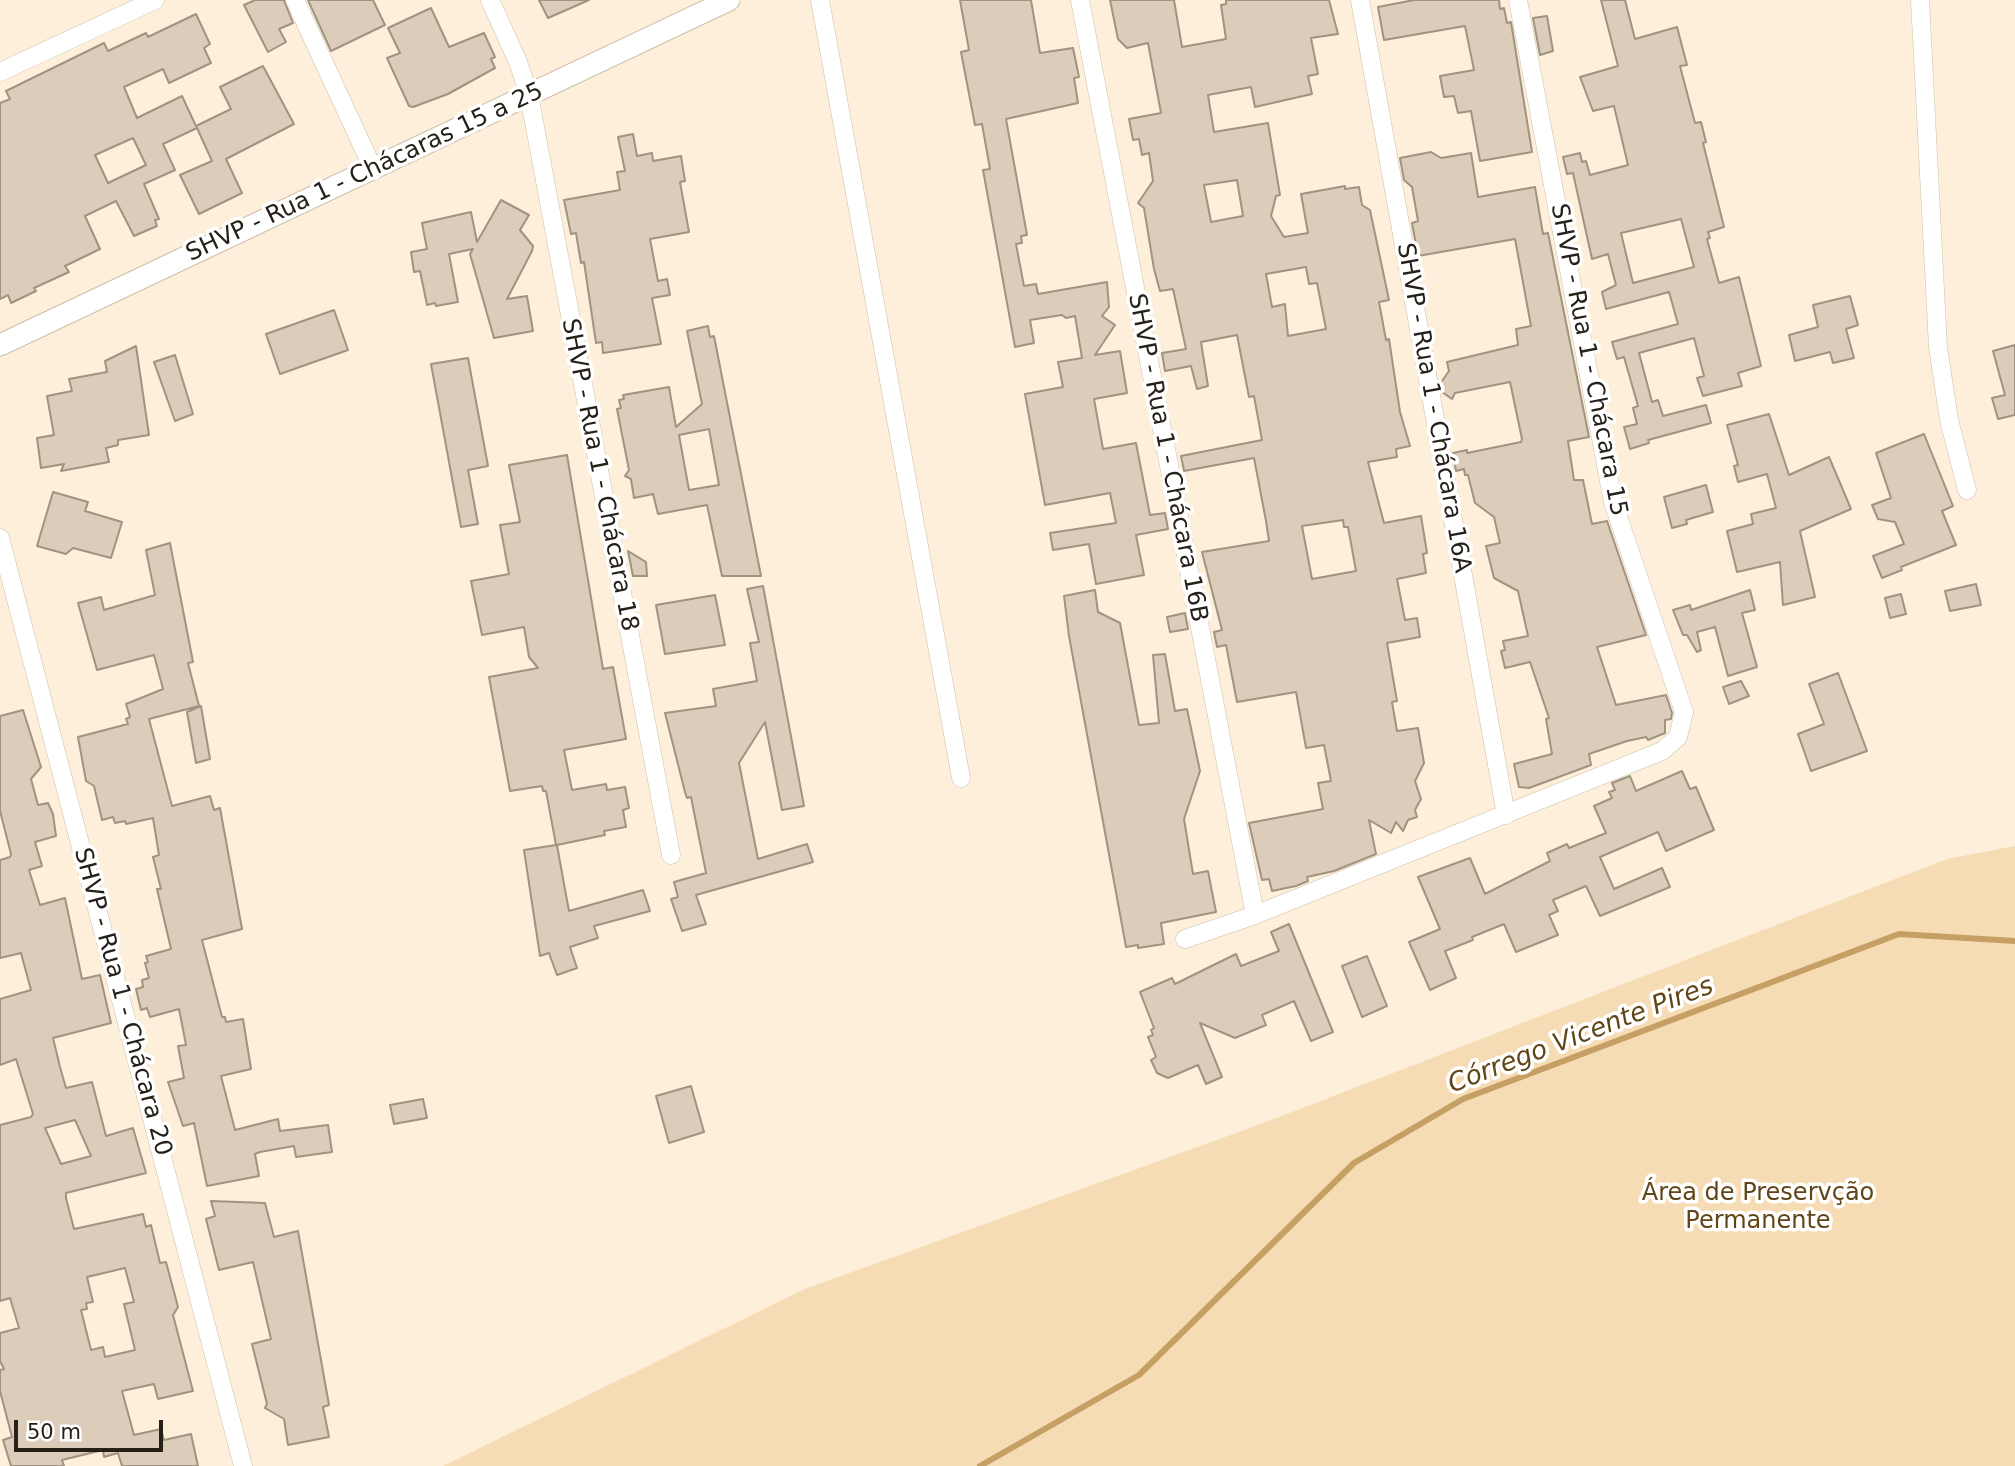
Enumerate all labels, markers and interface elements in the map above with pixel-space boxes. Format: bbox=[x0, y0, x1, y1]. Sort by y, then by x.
street label: SHVP - Rua 1 - Chácaras 15 a 25 bbox=[182, 77, 548, 269]
street label: SHVP - Rua 1 - Chácara 15 bbox=[1544, 201, 1632, 519]
street label: SHVP - Rua 1 - Chácara 16A bbox=[1390, 241, 1476, 575]
street label: SHVP - Rua 1 - Chácara 16B bbox=[1121, 291, 1213, 625]
street label: SHVP - Rua 1 - Chácara 18 bbox=[555, 316, 643, 634]
street label: SHVP - Rua 1 - Chácara 20 bbox=[67, 845, 177, 1159]
water label: Córrego Vicente Pires bbox=[1444, 971, 1718, 1101]
park label: Área de Preservção Permanente bbox=[1642, 1180, 1874, 1236]
scale bar bbox=[18, 1406, 166, 1450]
text: 50 m bbox=[27, 1420, 81, 1444]

